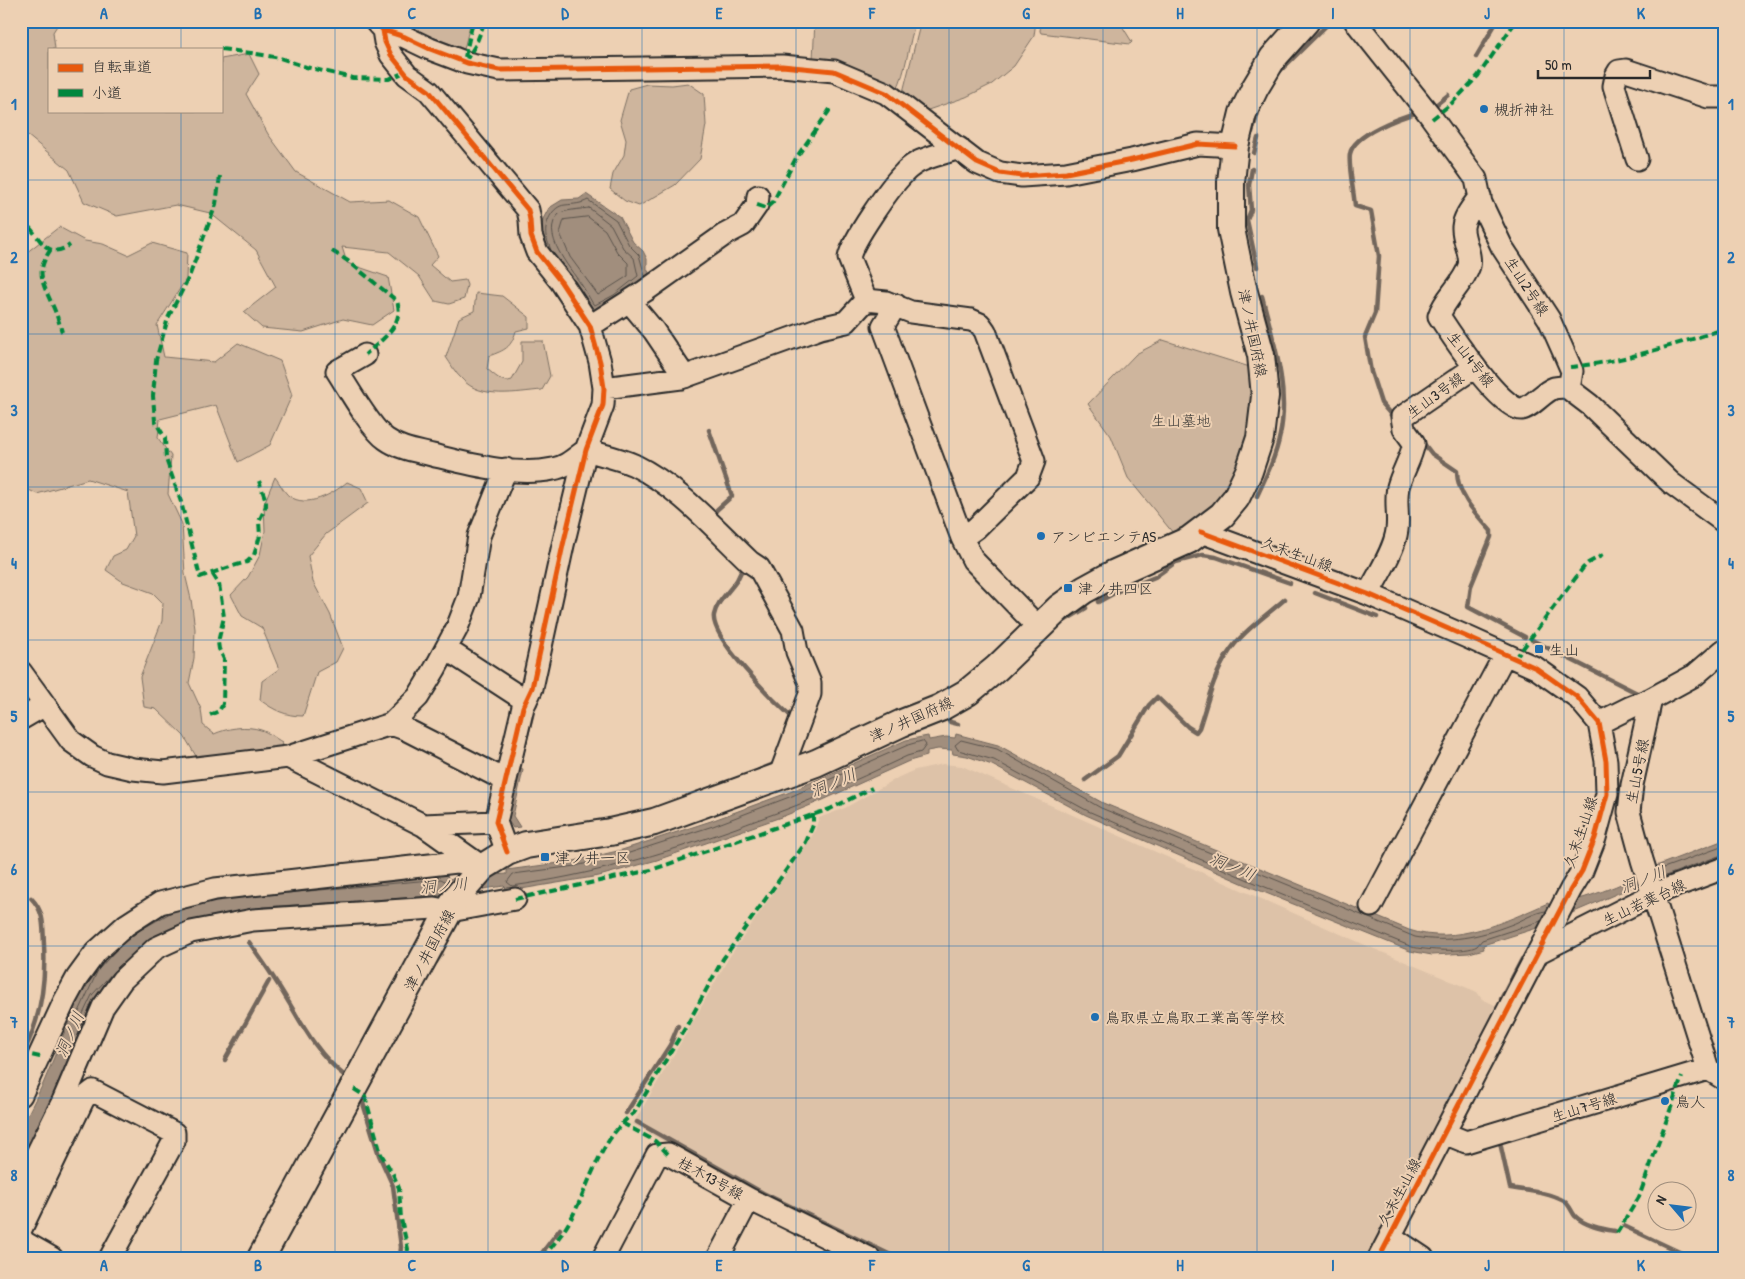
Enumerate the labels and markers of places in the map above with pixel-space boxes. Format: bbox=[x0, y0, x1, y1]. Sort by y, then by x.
place label: 槻折神社 bbox=[1494, 99, 1554, 120]
marker: 槻折神社 bbox=[1478, 103, 1490, 115]
place label: アンビエンテAS bbox=[1051, 526, 1156, 547]
marker: アンビエンテAS bbox=[1035, 530, 1047, 542]
place label: 津ノ井四区 bbox=[1078, 578, 1153, 599]
marker: 津ノ井四区 bbox=[1062, 582, 1074, 594]
place label: 生山 bbox=[1549, 639, 1579, 660]
marker: 生山 bbox=[1533, 643, 1545, 655]
place label: 津ノ井一区 bbox=[555, 847, 630, 868]
marker: 津ノ井一区 bbox=[539, 851, 551, 863]
place label: 鳥取県立鳥取工業高等学校 bbox=[1105, 1007, 1285, 1028]
marker: 鳥取県立鳥取工業高等学校 bbox=[1089, 1011, 1101, 1023]
place label: 鳥人 bbox=[1675, 1091, 1705, 1112]
marker: 鳥人 bbox=[1659, 1095, 1671, 1107]

